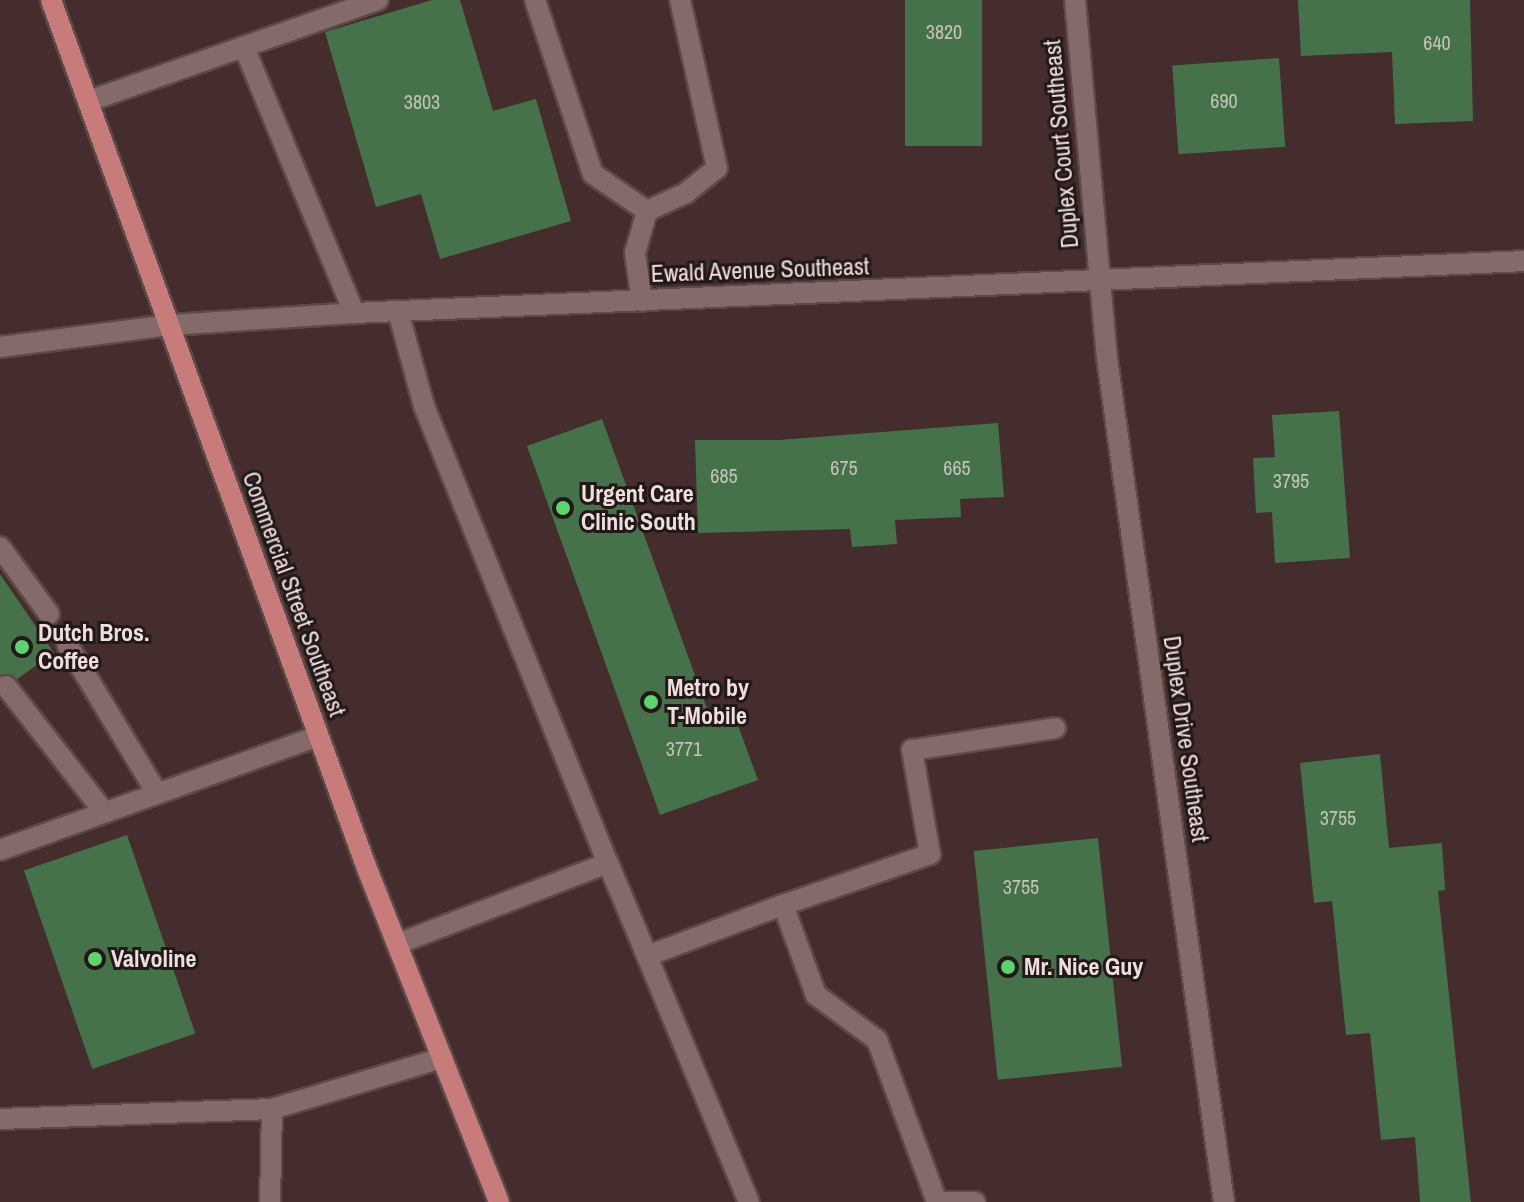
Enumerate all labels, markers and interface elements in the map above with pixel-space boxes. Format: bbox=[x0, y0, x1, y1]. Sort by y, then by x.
house number: 3820 bbox=[926, 19, 962, 43]
house number: 640 bbox=[1423, 30, 1451, 54]
street label: Duplex Court Southeast bbox=[1038, 39, 1084, 249]
house number: 690 bbox=[1210, 88, 1238, 112]
house number: 3803 bbox=[404, 89, 440, 113]
street label: Ewald Avenue Southeast bbox=[650, 252, 870, 288]
house number: 675 bbox=[830, 455, 858, 479]
house number: 665 bbox=[943, 455, 971, 479]
house number: 685 bbox=[710, 463, 738, 487]
street label: Commercial Street Southeast bbox=[236, 468, 352, 720]
house number: 3795 bbox=[1273, 468, 1309, 492]
place label: Urgent Care Clinic South bbox=[581, 480, 696, 536]
marker: Urgent Care Clinic South bbox=[552, 497, 574, 519]
place label: Dutch Bros. Coffee bbox=[38, 619, 150, 675]
street label: Duplex Drive Southeast bbox=[1157, 634, 1215, 844]
marker: Dutch Bros. Coffee bbox=[13, 638, 31, 656]
place label: Metro by T-Mobile bbox=[667, 674, 749, 730]
marker: Metro by T-Mobile bbox=[642, 693, 660, 711]
house number: 3771 bbox=[666, 736, 702, 760]
house number: 3755 bbox=[1320, 805, 1356, 829]
house number: 3755 bbox=[1003, 874, 1039, 898]
place label: Valvoline bbox=[111, 945, 196, 973]
marker: Valvoline bbox=[86, 950, 104, 968]
place label: Mr. Nice Guy bbox=[1024, 953, 1143, 981]
marker: Mr. Nice Guy bbox=[999, 958, 1017, 976]

